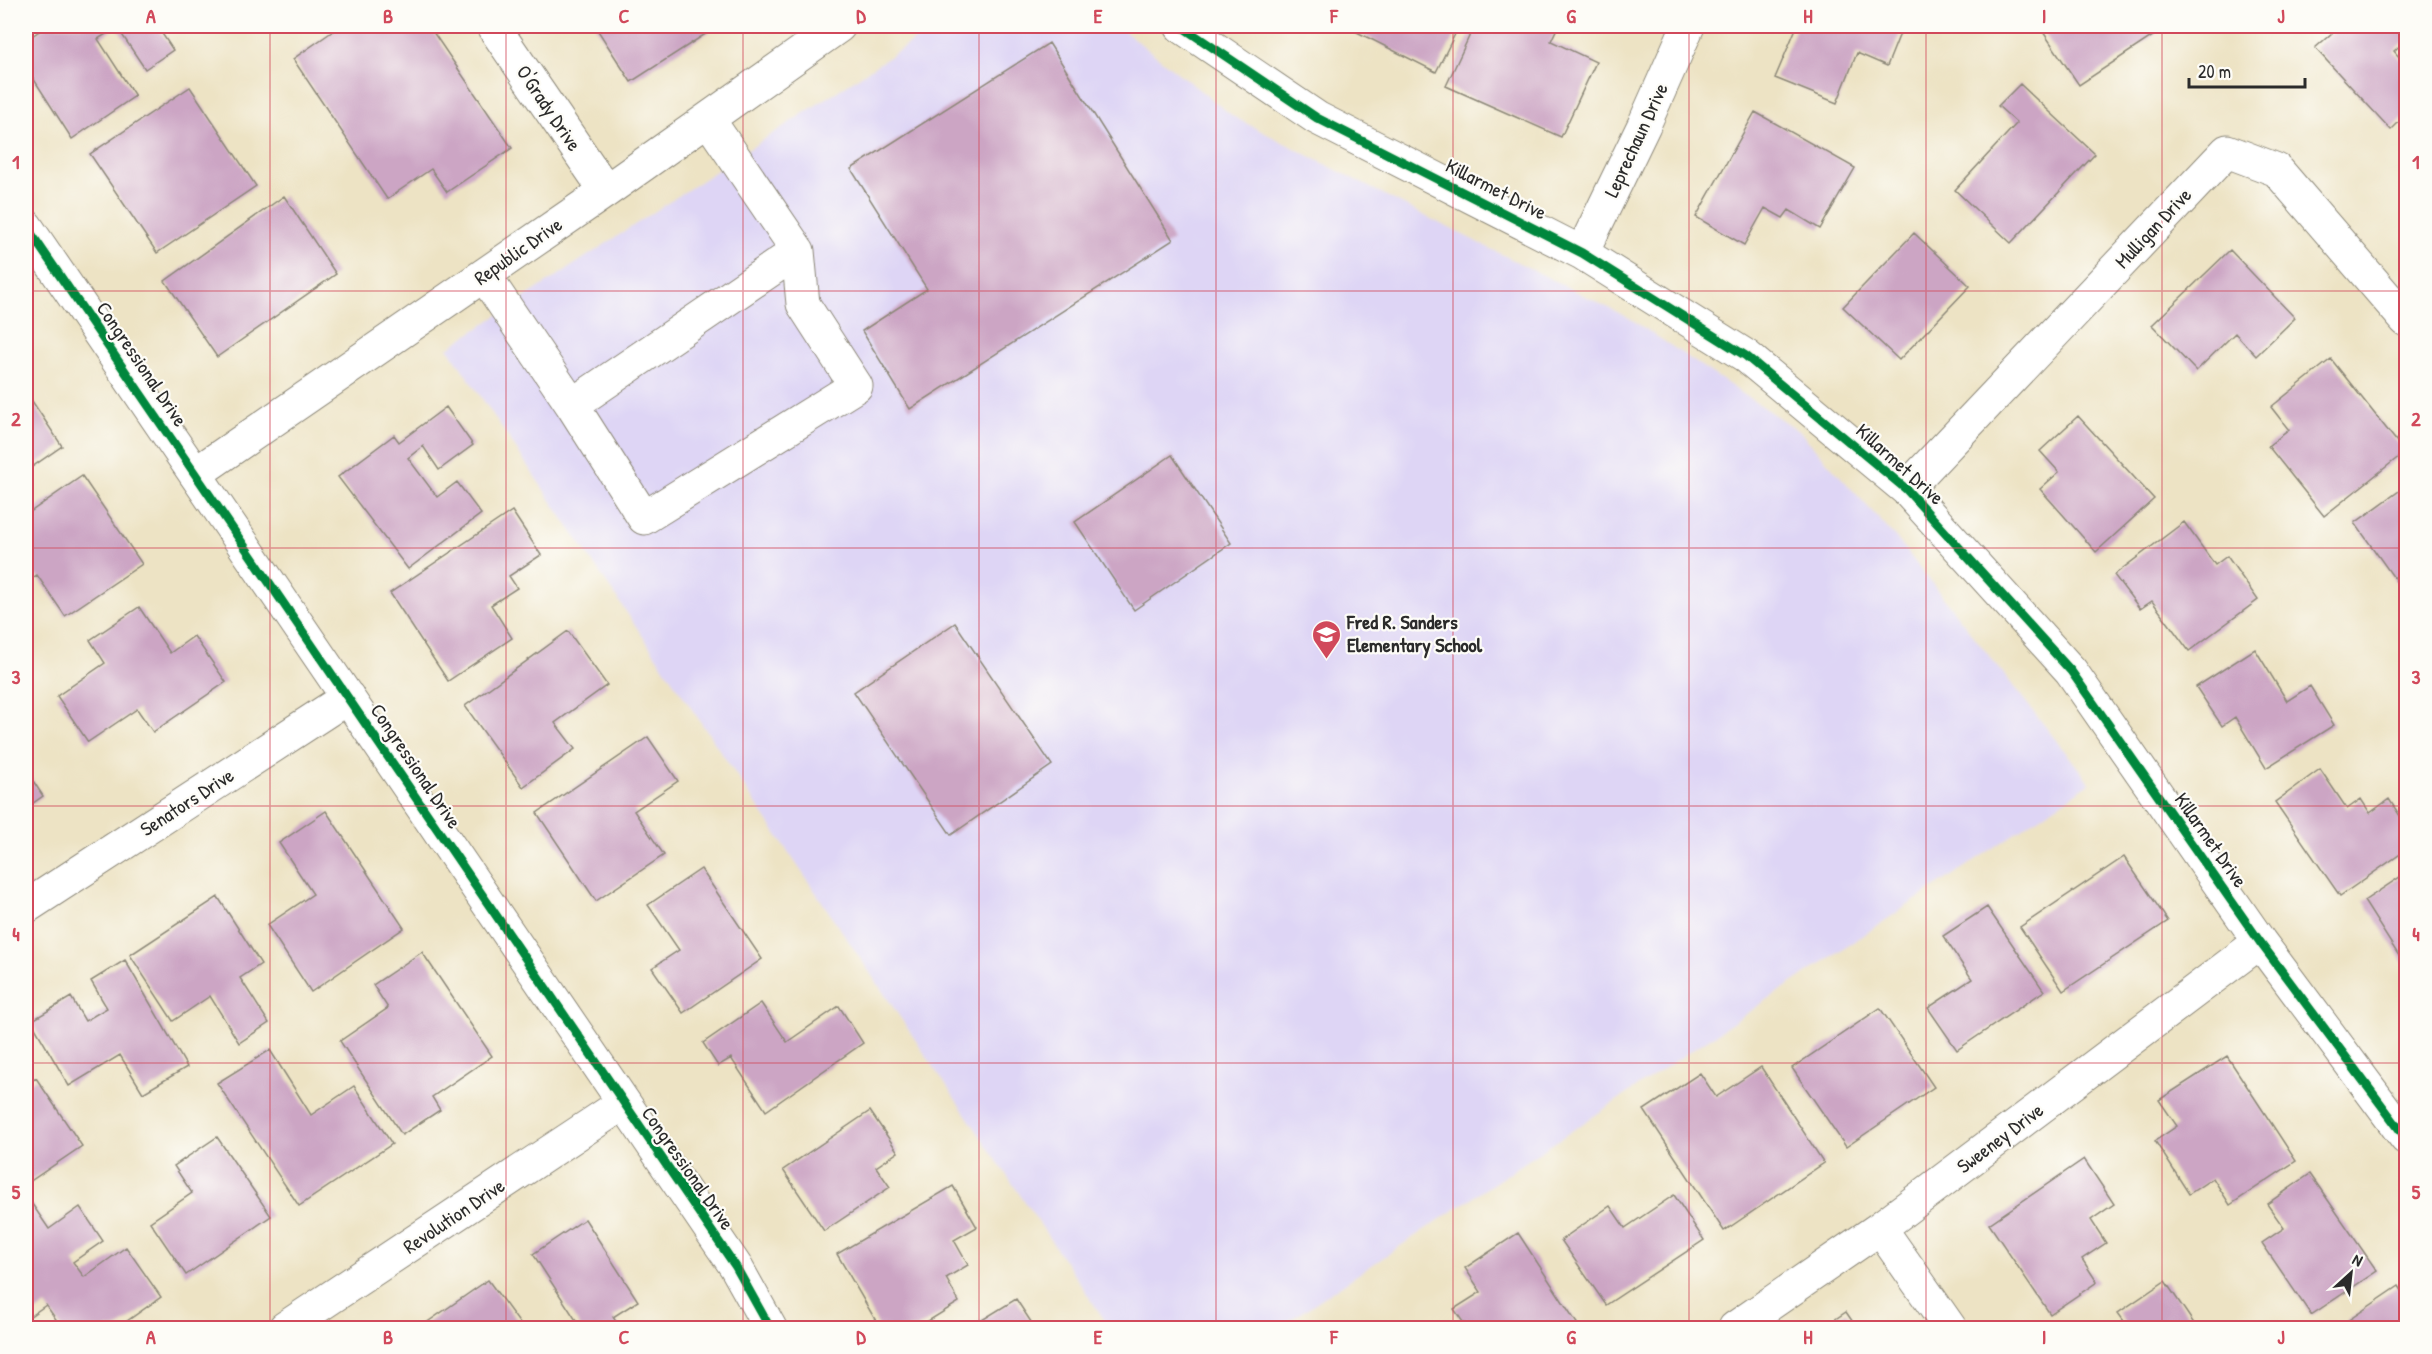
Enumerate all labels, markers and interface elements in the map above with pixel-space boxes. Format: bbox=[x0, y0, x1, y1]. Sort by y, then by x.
text: A bbox=[146, 2, 156, 29]
text: B bbox=[383, 2, 393, 29]
text: C bbox=[619, 2, 630, 29]
text: D bbox=[856, 2, 866, 29]
text: E bbox=[1094, 2, 1103, 29]
text: F bbox=[1329, 2, 1339, 29]
text: G bbox=[1566, 2, 1576, 29]
text: H bbox=[1803, 2, 1813, 29]
text: I bbox=[2042, 2, 2046, 29]
text: J bbox=[2277, 2, 2285, 29]
scale bar bbox=[2189, 51, 2304, 89]
text: 20 m bbox=[2198, 59, 2231, 84]
street label: O'Grady Drive bbox=[511, 60, 588, 156]
street label: Leprechaun Drive bbox=[1597, 78, 1674, 201]
text: 1 bbox=[12, 148, 20, 175]
text: 1 bbox=[2412, 148, 2420, 175]
street label: Killarmet Drive bbox=[1441, 152, 1551, 226]
street label: Mulligan Drive bbox=[2108, 181, 2197, 274]
street label: Republic Drive bbox=[468, 210, 567, 291]
street label: Congressional Drive bbox=[91, 296, 194, 431]
text: 2 bbox=[11, 405, 21, 432]
text: 2 bbox=[2411, 405, 2421, 432]
street label: Killarmet Drive bbox=[1851, 417, 1950, 510]
place label: Fred R. Sanders Elementary School bbox=[1346, 608, 1483, 659]
school or university icon: Fred R. Sanders Elementary School bbox=[1310, 618, 1342, 660]
text: 3 bbox=[12, 663, 21, 690]
text: 3 bbox=[2412, 663, 2421, 690]
street label: Congressional Drive bbox=[365, 698, 468, 833]
street label: Senators Drive bbox=[135, 761, 239, 842]
street label: Killarmet Drive bbox=[2169, 787, 2254, 892]
text: 4 bbox=[12, 920, 20, 947]
text: 4 bbox=[2412, 920, 2420, 947]
street label: Sweeney Drive bbox=[1951, 1096, 2049, 1179]
street label: Congressional Drive bbox=[636, 1101, 741, 1235]
street label: Revolution Drive bbox=[398, 1172, 510, 1260]
text: 5 bbox=[12, 1178, 21, 1205]
text: 5 bbox=[2412, 1178, 2421, 1205]
north arrow bbox=[2321, 1243, 2381, 1303]
text: N bbox=[2349, 1248, 2367, 1272]
text: A bbox=[146, 1323, 156, 1350]
text: B bbox=[383, 1323, 393, 1350]
text: C bbox=[619, 1323, 630, 1350]
text: D bbox=[856, 1323, 866, 1350]
text: E bbox=[1094, 1323, 1103, 1350]
text: F bbox=[1329, 1323, 1339, 1350]
text: G bbox=[1566, 1323, 1576, 1350]
text: H bbox=[1803, 1323, 1813, 1350]
text: I bbox=[2042, 1323, 2046, 1350]
text: J bbox=[2277, 1323, 2285, 1350]

